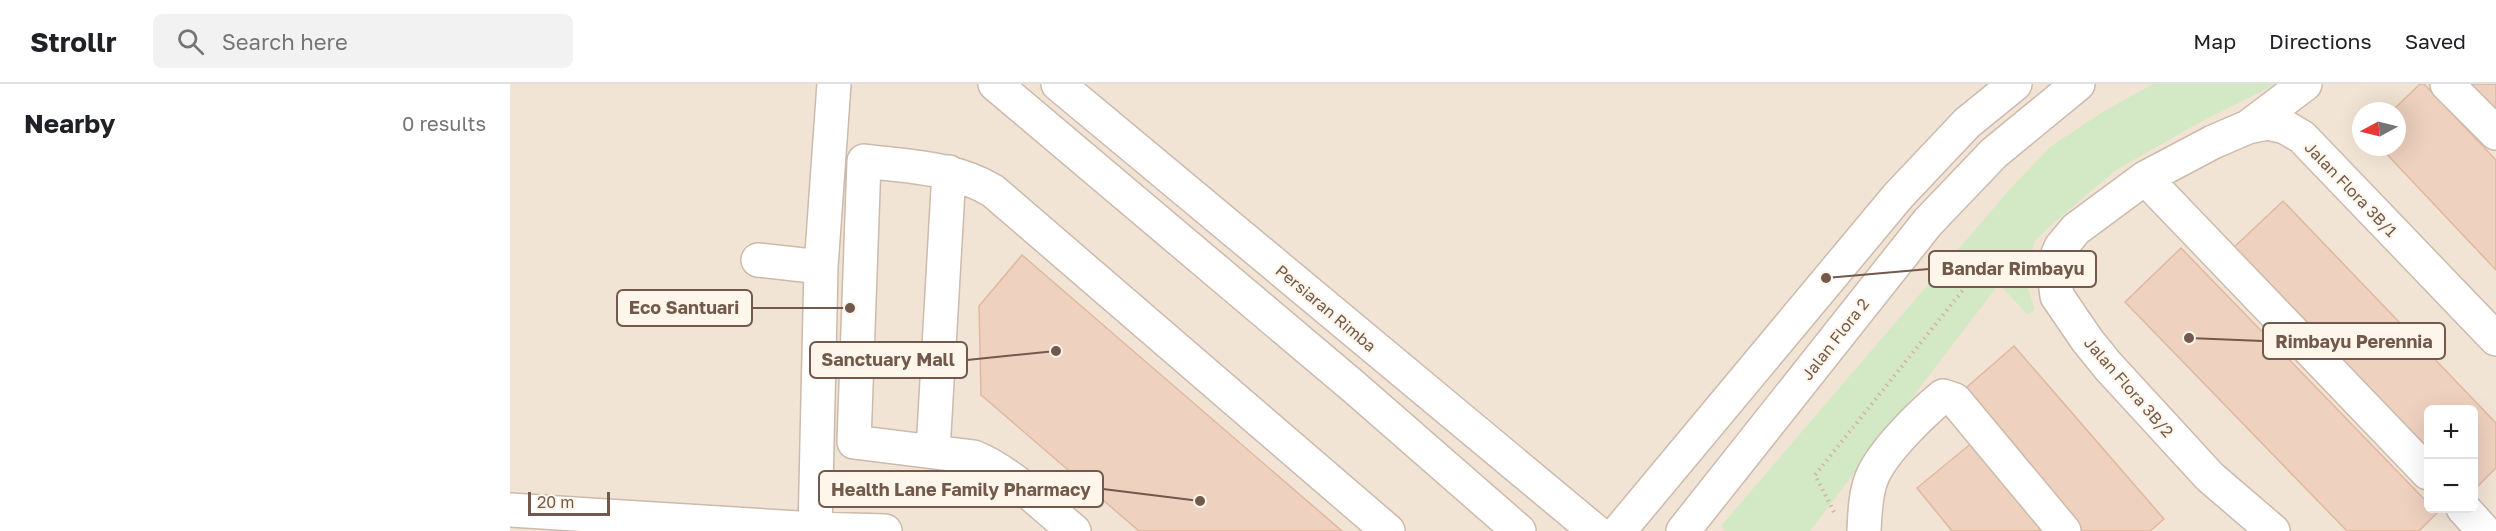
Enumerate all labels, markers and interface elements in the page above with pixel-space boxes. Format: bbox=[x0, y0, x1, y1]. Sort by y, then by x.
search box bbox=[153, 14, 573, 68]
text: Strollr bbox=[30, 25, 117, 58]
icon: search bbox=[174, 25, 207, 58]
text: Search here bbox=[222, 28, 348, 55]
text: Map bbox=[2193, 28, 2236, 54]
text: Directions bbox=[2269, 28, 2372, 54]
text: Saved bbox=[2405, 28, 2466, 54]
north arrow bbox=[2352, 102, 2406, 156]
text: Nearby bbox=[24, 108, 115, 139]
text: 0 results bbox=[402, 111, 486, 135]
street label: Jalan Flora 3B/1 bbox=[2301, 137, 2402, 241]
callout: Bandar Rimbayu bbox=[1929, 251, 2096, 287]
text: Bandar Rimbayu bbox=[1942, 257, 2084, 279]
street label: Persiaran Rimba bbox=[1272, 260, 1380, 356]
callout: Eco Santuari bbox=[617, 290, 752, 326]
street label: Jalan Flora 2 bbox=[1797, 294, 1873, 384]
text: Eco Santuari bbox=[629, 296, 739, 318]
callout: Rimbayu Perennia bbox=[2263, 323, 2445, 359]
text: Rimbayu Perennia bbox=[2275, 330, 2433, 352]
street label: Jalan Flora 3B/2 bbox=[2080, 333, 2178, 441]
callout: Sanctuary Mall bbox=[810, 342, 967, 378]
text: Sanctuary Mall bbox=[821, 348, 955, 370]
map controls bbox=[2424, 405, 2478, 513]
button: + bbox=[2424, 405, 2478, 459]
button: − bbox=[2424, 459, 2478, 513]
callout: Health Lane Family Pharmacy bbox=[819, 471, 1103, 507]
text: Health Lane Family Pharmacy bbox=[831, 478, 1091, 500]
scale bar bbox=[528, 489, 610, 516]
text: 20 m bbox=[537, 492, 574, 512]

